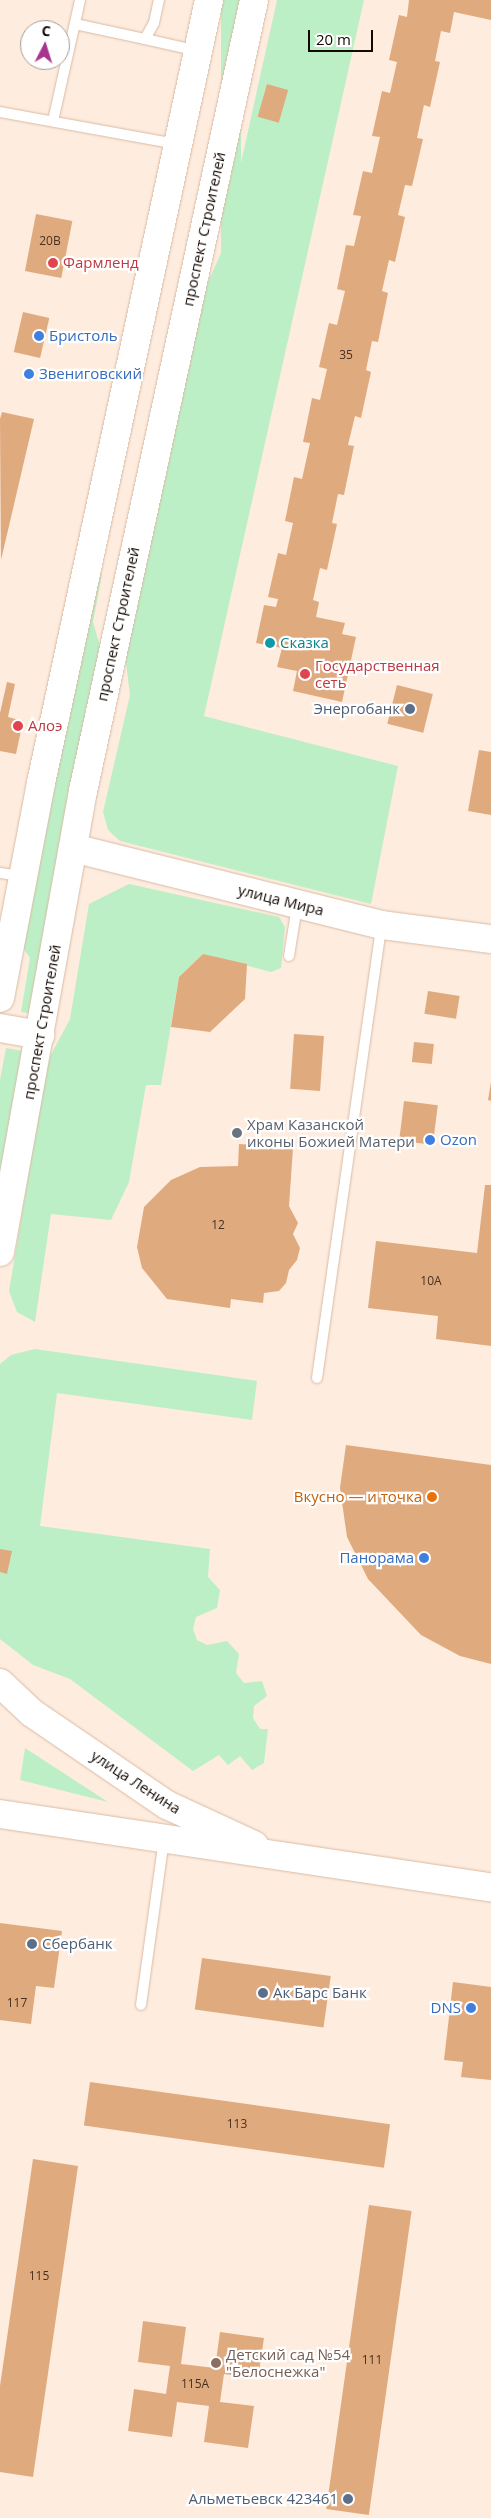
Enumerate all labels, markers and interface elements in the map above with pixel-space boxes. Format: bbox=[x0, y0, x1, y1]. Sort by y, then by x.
north arrow bbox=[20, 20, 70, 70]
scale bar bbox=[311, 20, 376, 52]
text: С bbox=[41, 21, 52, 40]
text: 20 m bbox=[316, 29, 351, 49]
street label: проспект Строителей bbox=[179, 150, 229, 308]
house number: 20В bbox=[39, 234, 61, 248]
place label: Фармленд bbox=[63, 254, 139, 272]
marker: Фармленд bbox=[47, 257, 59, 269]
place label: Бристоль bbox=[49, 327, 118, 345]
marker: Бристоль bbox=[33, 330, 45, 342]
house number: 35 bbox=[339, 348, 353, 362]
place label: Звениговский bbox=[39, 365, 142, 383]
marker: Звениговский bbox=[23, 368, 35, 380]
street label: проспект Строителей bbox=[93, 545, 143, 703]
place label: Сказка bbox=[280, 634, 329, 652]
marker: Сказка bbox=[264, 637, 276, 649]
place label: Государственная сеть bbox=[315, 656, 440, 691]
marker: Государственная сеть bbox=[299, 668, 311, 680]
place label: Энергобанк bbox=[313, 700, 400, 718]
marker: Энергобанк bbox=[404, 703, 416, 715]
place label: Алоэ bbox=[28, 717, 62, 735]
marker: Алоэ bbox=[12, 720, 24, 732]
street label: улица Мира bbox=[236, 881, 326, 919]
street label: проспект Строителей bbox=[19, 943, 65, 1101]
place label: Храм Казанской иконы Божией Матери bbox=[247, 1115, 415, 1150]
marker: Храм Казанской иконы Божией Матери bbox=[231, 1127, 243, 1139]
place label: Ozon bbox=[440, 1131, 477, 1149]
marker: Ozon bbox=[424, 1134, 436, 1146]
house number: 12 bbox=[211, 1218, 225, 1232]
house number: 10А bbox=[420, 1274, 442, 1288]
place label: Вкусно — и точка bbox=[294, 1488, 422, 1506]
marker: Вкусно — и точка bbox=[426, 1491, 438, 1503]
place label: Панорама bbox=[339, 1549, 414, 1567]
marker: Панорама bbox=[418, 1552, 430, 1564]
street label: улица Ленина bbox=[88, 1746, 184, 1818]
place label: Сбербанк bbox=[42, 1935, 112, 1953]
marker: Сбербанк bbox=[26, 1938, 38, 1950]
place label: Ак Барс Банк bbox=[273, 1984, 367, 2002]
marker: Ак Барс Банк bbox=[257, 1987, 269, 1999]
house number: 117 bbox=[7, 1996, 27, 2010]
place label: DNS bbox=[431, 1999, 461, 2017]
marker: DNS bbox=[465, 2002, 477, 2014]
house number: 113 bbox=[227, 2117, 247, 2131]
house number: 115 bbox=[29, 2269, 49, 2283]
place label: Детский сад №54 "Белоснежка" bbox=[226, 2345, 350, 2380]
house number: 111 bbox=[362, 2353, 382, 2367]
marker: Детский сад №54 "Белоснежка" bbox=[210, 2357, 222, 2369]
house number: 115А bbox=[181, 2377, 209, 2391]
place label: Альметьевск 423461 bbox=[188, 2490, 338, 2508]
marker: Альметьевск 423461 bbox=[342, 2493, 354, 2505]

